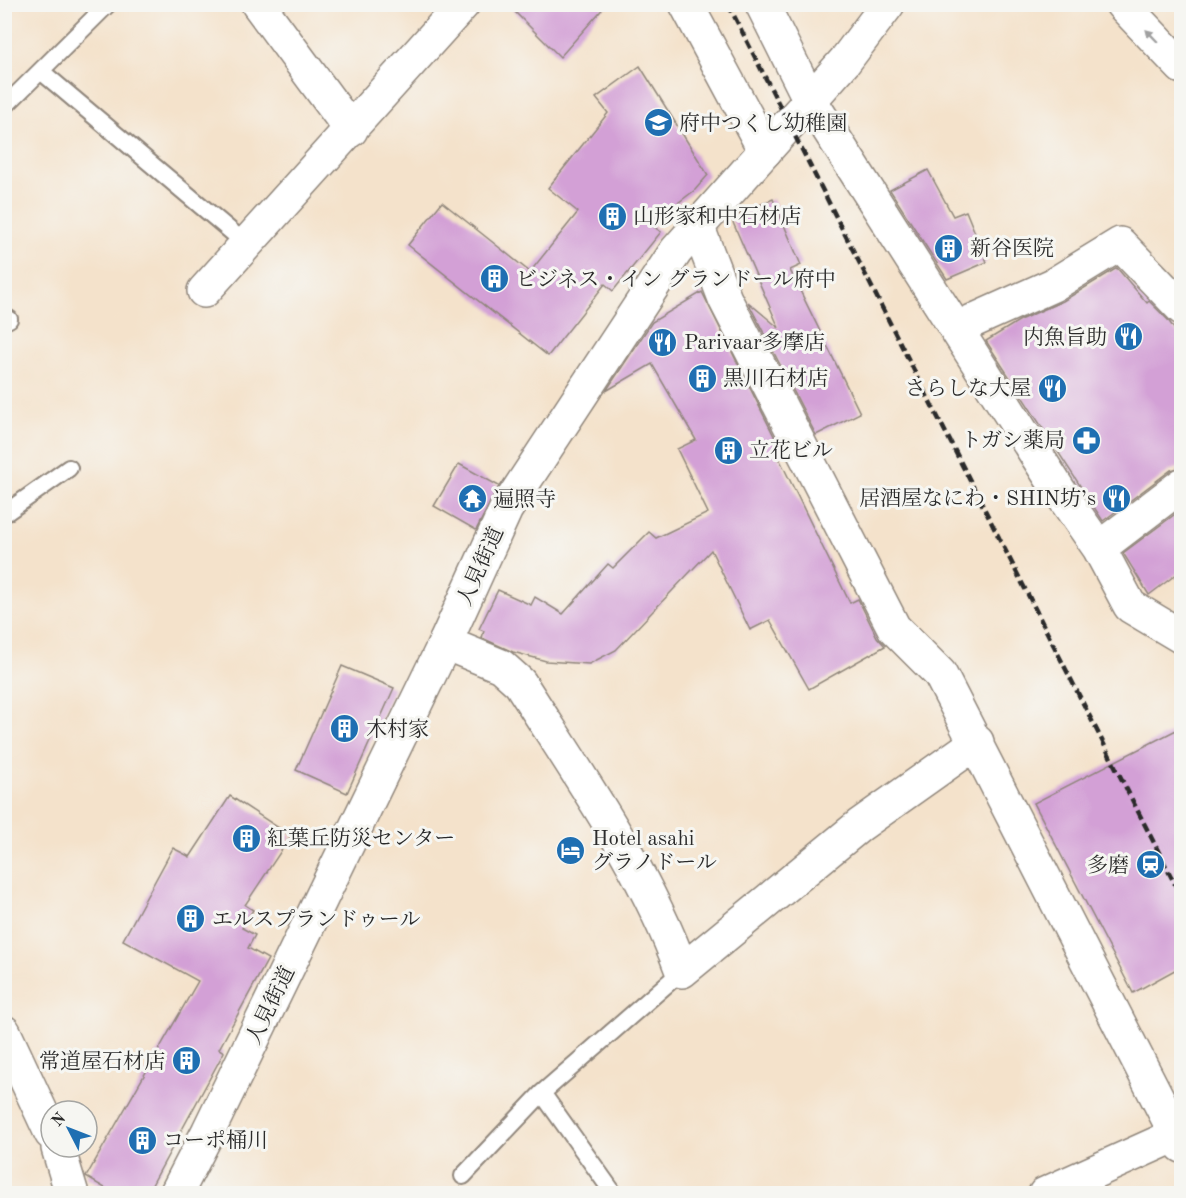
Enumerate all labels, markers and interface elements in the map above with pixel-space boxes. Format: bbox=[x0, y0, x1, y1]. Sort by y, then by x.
one-way arrow bbox=[1145, 28, 1159, 43]
school or university icon: 府中つくし幼稚園 bbox=[642, 107, 674, 139]
place label: 府中つくし幼稚園 bbox=[679, 112, 847, 135]
building icon: 山形家和中石材店 bbox=[596, 200, 628, 232]
place label: 山形家和中石材店 bbox=[633, 205, 801, 228]
building icon: 新谷医院 bbox=[933, 232, 965, 264]
place label: 新谷医院 bbox=[970, 237, 1054, 260]
building icon: ビジネス・イン グランドール府中 bbox=[479, 263, 511, 295]
place label: ビジネス・イン グランドール府中 bbox=[516, 268, 836, 291]
restaurant icon: 内魚旨助 bbox=[1112, 321, 1144, 353]
restaurant icon: Parivaar多摩店 bbox=[647, 326, 679, 358]
place label: 内魚旨助 bbox=[1023, 326, 1107, 349]
place label: Parivaar多摩店 bbox=[684, 331, 825, 354]
building icon: 黒川石材店 bbox=[686, 362, 718, 394]
place label: 黒川石材店 bbox=[723, 367, 828, 390]
restaurant icon: さらしな大屋 bbox=[1036, 372, 1068, 404]
place label: さらしな大屋 bbox=[905, 377, 1031, 400]
pharmacy icon: トガシ薬局 bbox=[1070, 424, 1102, 456]
place label: トガシ薬局 bbox=[961, 429, 1065, 452]
building icon: 立花ビル bbox=[712, 434, 744, 466]
place label: 立花ビル bbox=[749, 439, 833, 462]
restaurant icon: 居酒屋なにわ・SHIN坊’s bbox=[1101, 482, 1133, 514]
temple icon: 遍照寺 bbox=[456, 483, 488, 515]
place label: 居酒屋なにわ・SHIN坊’s bbox=[859, 487, 1096, 510]
place label: 遍照寺 bbox=[493, 488, 556, 511]
street label: 人見街道 bbox=[453, 523, 508, 609]
building icon: 木村家 bbox=[329, 713, 361, 745]
place label: 木村家 bbox=[366, 718, 429, 741]
building icon: 紅葉丘防災センター bbox=[230, 822, 262, 854]
place label: 紅葉丘防災センター bbox=[267, 827, 455, 850]
place label: Hotel asahi グラノドール bbox=[592, 829, 717, 874]
hotel icon: Hotel asahi グラノドール bbox=[555, 834, 587, 866]
station icon: 多磨 bbox=[1134, 849, 1166, 881]
place label: 多磨 bbox=[1087, 854, 1129, 877]
building icon: エルスプランドゥール bbox=[175, 903, 207, 935]
place label: エルスプランドゥール bbox=[212, 909, 420, 931]
street label: 人見街道 bbox=[242, 962, 299, 1048]
building icon: 常道屋石材店 bbox=[170, 1045, 202, 1077]
place label: 常道屋石材店 bbox=[39, 1050, 165, 1073]
north arrow bbox=[39, 1099, 99, 1159]
text: N bbox=[49, 1110, 70, 1130]
building icon: コーポ桶川 bbox=[126, 1124, 158, 1156]
place label: コーポ桶川 bbox=[163, 1129, 268, 1152]

